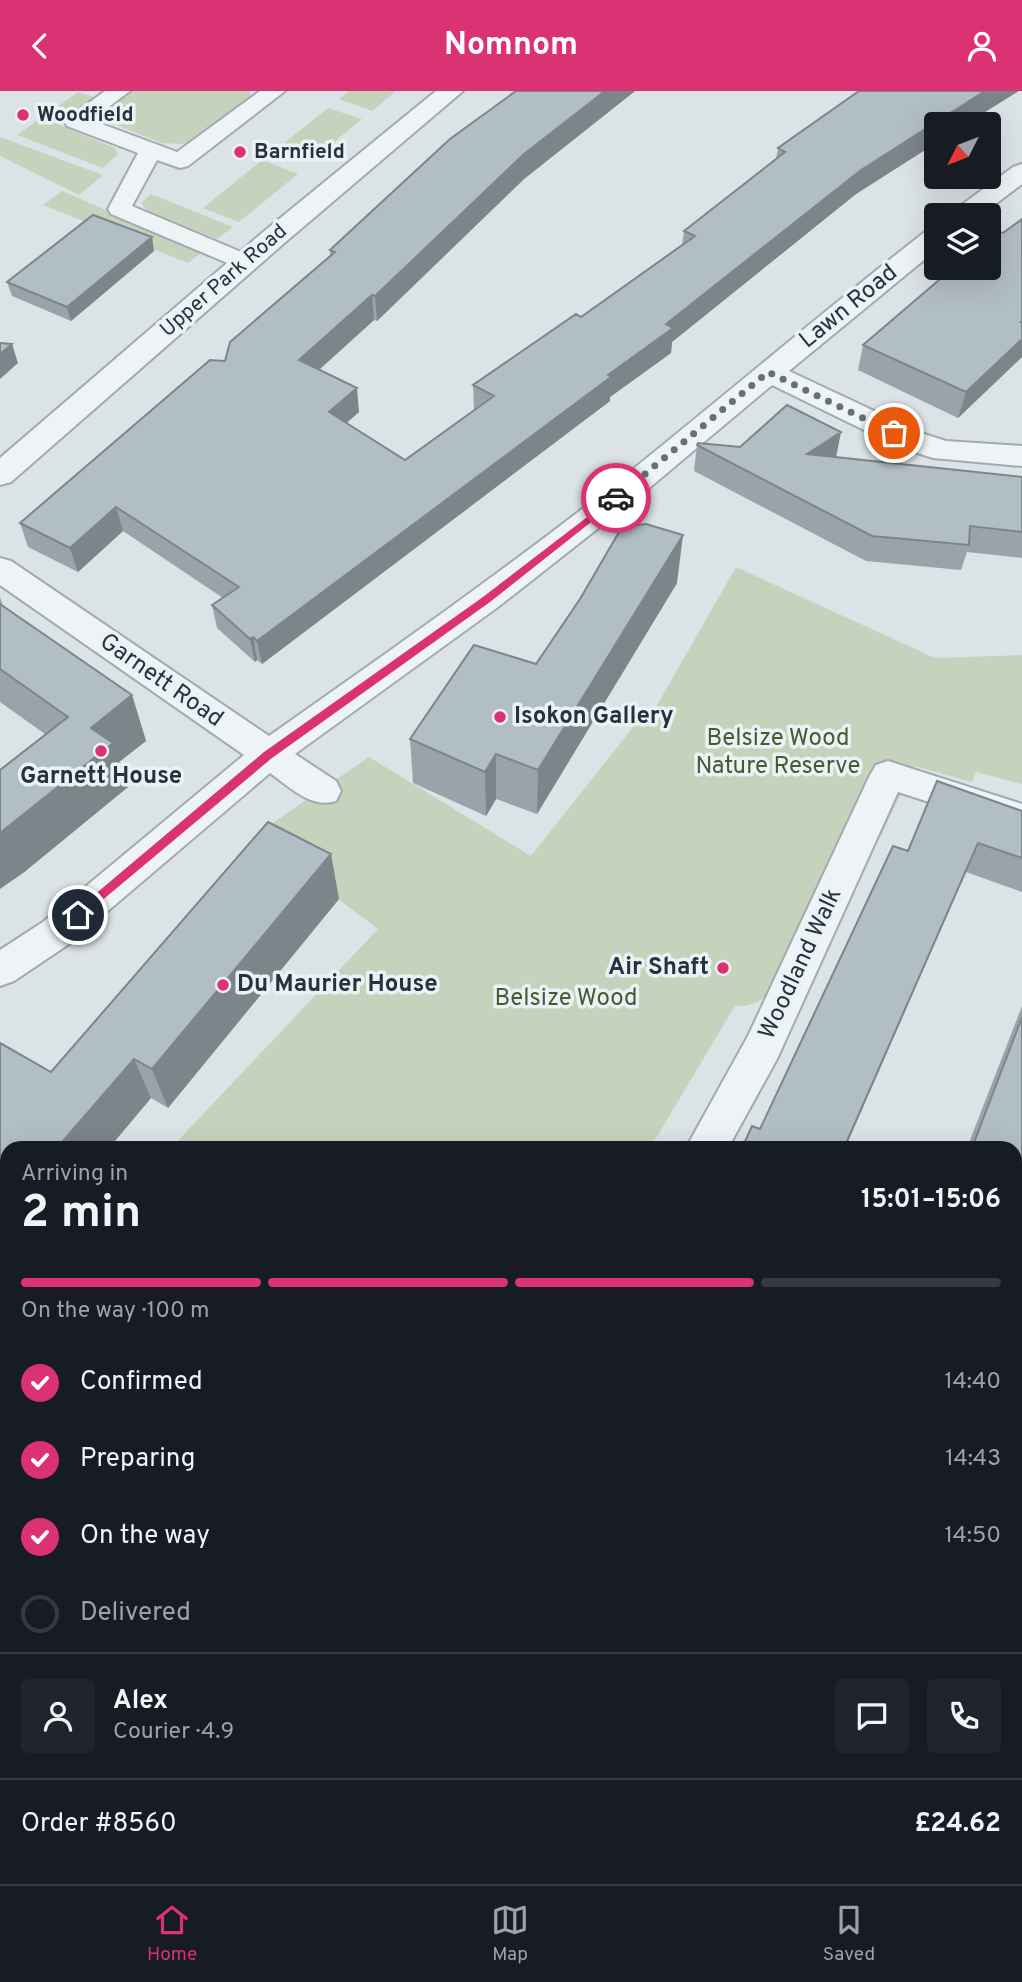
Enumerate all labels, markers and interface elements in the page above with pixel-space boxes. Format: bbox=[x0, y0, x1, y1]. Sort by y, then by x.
text: Nomnom bbox=[444, 26, 578, 66]
icon: back bbox=[21, 27, 59, 65]
icon: person bbox=[963, 27, 1001, 65]
place label: Woodfield bbox=[37, 102, 134, 129]
marker: Woodfield bbox=[15, 107, 31, 123]
north arrow bbox=[924, 112, 1001, 189]
map controls bbox=[924, 112, 1001, 280]
place label: Barnfield bbox=[254, 139, 345, 166]
marker: Barnfield bbox=[232, 144, 248, 160]
button: layers bbox=[924, 203, 1001, 280]
street label: Upper Park Road bbox=[155, 218, 293, 344]
street label: Lawn Road bbox=[794, 258, 904, 356]
pin bbox=[864, 403, 924, 463]
icon: bag bbox=[875, 414, 913, 452]
courier bbox=[581, 463, 651, 533]
icon: car bbox=[597, 479, 635, 517]
street label: Garnett Road bbox=[93, 627, 229, 735]
place label: Isokon Gallery bbox=[514, 702, 674, 732]
marker: Isokon Gallery bbox=[492, 709, 508, 725]
park label: Belsize Wood Nature Reserve bbox=[696, 724, 860, 782]
marker: Garnett House bbox=[93, 743, 109, 759]
place label: Garnett House bbox=[20, 762, 182, 792]
street label: Woodland Walk bbox=[753, 883, 849, 1045]
pin bbox=[48, 885, 108, 945]
icon: home bbox=[59, 896, 97, 934]
place label: Air Shaft bbox=[608, 953, 709, 983]
marker: Air Shaft bbox=[715, 960, 731, 976]
place label: Du Maurier House bbox=[237, 970, 438, 1000]
marker: Du Maurier House bbox=[215, 977, 231, 993]
park label: Belsize Wood bbox=[494, 984, 638, 1014]
text: Arriving in bbox=[21, 1160, 128, 1189]
text: 15:01–15:06 bbox=[861, 1184, 1001, 1217]
text: 2 min bbox=[21, 1185, 141, 1244]
text: On the way · 100 m bbox=[21, 1297, 210, 1326]
icon: check bbox=[21, 1364, 59, 1402]
text: Confirmed bbox=[80, 1366, 203, 1399]
text: 14:40 bbox=[944, 1368, 1001, 1397]
icon: check bbox=[21, 1441, 59, 1479]
text: Preparing bbox=[80, 1443, 195, 1476]
text: 14:43 bbox=[945, 1445, 1001, 1474]
icon: check bbox=[21, 1518, 59, 1556]
text: On the way bbox=[80, 1520, 210, 1553]
text: 14:50 bbox=[944, 1522, 1001, 1551]
text: Delivered bbox=[80, 1597, 191, 1630]
button: person bbox=[21, 1679, 95, 1753]
button: chat bbox=[835, 1679, 909, 1753]
button: phone bbox=[927, 1679, 1001, 1753]
text: Alex bbox=[113, 1685, 168, 1718]
text: Courier · 4.9 bbox=[113, 1718, 234, 1747]
text: Order #8560 bbox=[21, 1808, 177, 1841]
text: £24.62 bbox=[915, 1808, 1001, 1841]
tab: Home bbox=[147, 1901, 197, 1967]
tab: Map bbox=[491, 1901, 529, 1967]
tab: Saved bbox=[823, 1901, 875, 1967]

